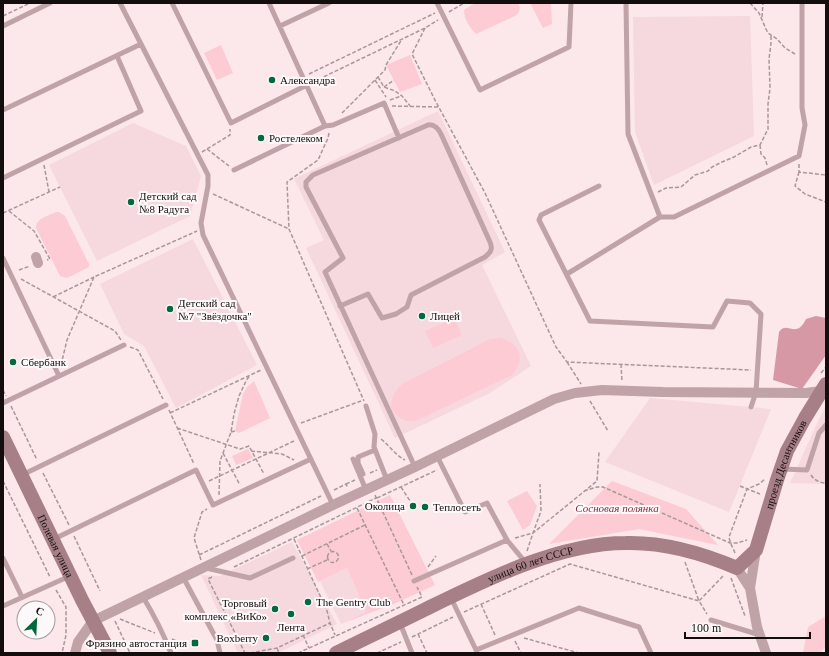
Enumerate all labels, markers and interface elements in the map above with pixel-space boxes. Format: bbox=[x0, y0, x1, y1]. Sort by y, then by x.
place label: Александра bbox=[280, 74, 335, 86]
marker: Александра bbox=[267, 75, 277, 85]
place label: Ростелеком bbox=[269, 132, 323, 144]
marker: Ростелеком bbox=[256, 133, 266, 143]
place label: Детский сад №8 Радуга bbox=[139, 190, 197, 215]
marker: Детский сад №8 Радуга bbox=[126, 197, 136, 207]
place label: Детский сад №7 "Звёздочка" bbox=[178, 297, 252, 322]
marker: Детский сад №7 "Звёздочка" bbox=[165, 304, 175, 314]
place label: Лицей bbox=[430, 310, 460, 322]
marker: Лицей bbox=[417, 311, 427, 321]
place label: Сбербанк bbox=[21, 356, 67, 368]
marker: Сбербанк bbox=[8, 357, 18, 367]
street label: проезд Десантников bbox=[763, 418, 809, 511]
place label: Околица bbox=[365, 500, 405, 512]
marker: Околица bbox=[408, 501, 418, 511]
place label: Теплосеть bbox=[433, 501, 481, 513]
marker: Теплосеть bbox=[420, 502, 430, 512]
park label: Сосновая полянка bbox=[575, 502, 659, 514]
street label: Полевая улица bbox=[35, 512, 76, 579]
street label: улица 60 лет СССР bbox=[486, 544, 574, 585]
place label: The Gentry Club bbox=[316, 596, 391, 608]
place label: Торговый комплекс «ВиКо» bbox=[184, 597, 267, 622]
marker: The Gentry Club bbox=[303, 597, 313, 607]
north arrow bbox=[16, 600, 56, 640]
text: С bbox=[34, 604, 46, 618]
marker: Торговый комплекс «ВиКо» bbox=[270, 604, 280, 614]
marker: Лента bbox=[286, 609, 296, 619]
scale bar bbox=[685, 614, 810, 640]
place label: Лента bbox=[277, 621, 305, 633]
text: 100 m bbox=[691, 621, 722, 635]
place label: Boxberry bbox=[216, 632, 258, 644]
marker: Boxberry bbox=[261, 633, 271, 643]
place label: Фрязино автостанция bbox=[86, 637, 187, 649]
marker: Фрязино автостанция bbox=[190, 638, 200, 648]

